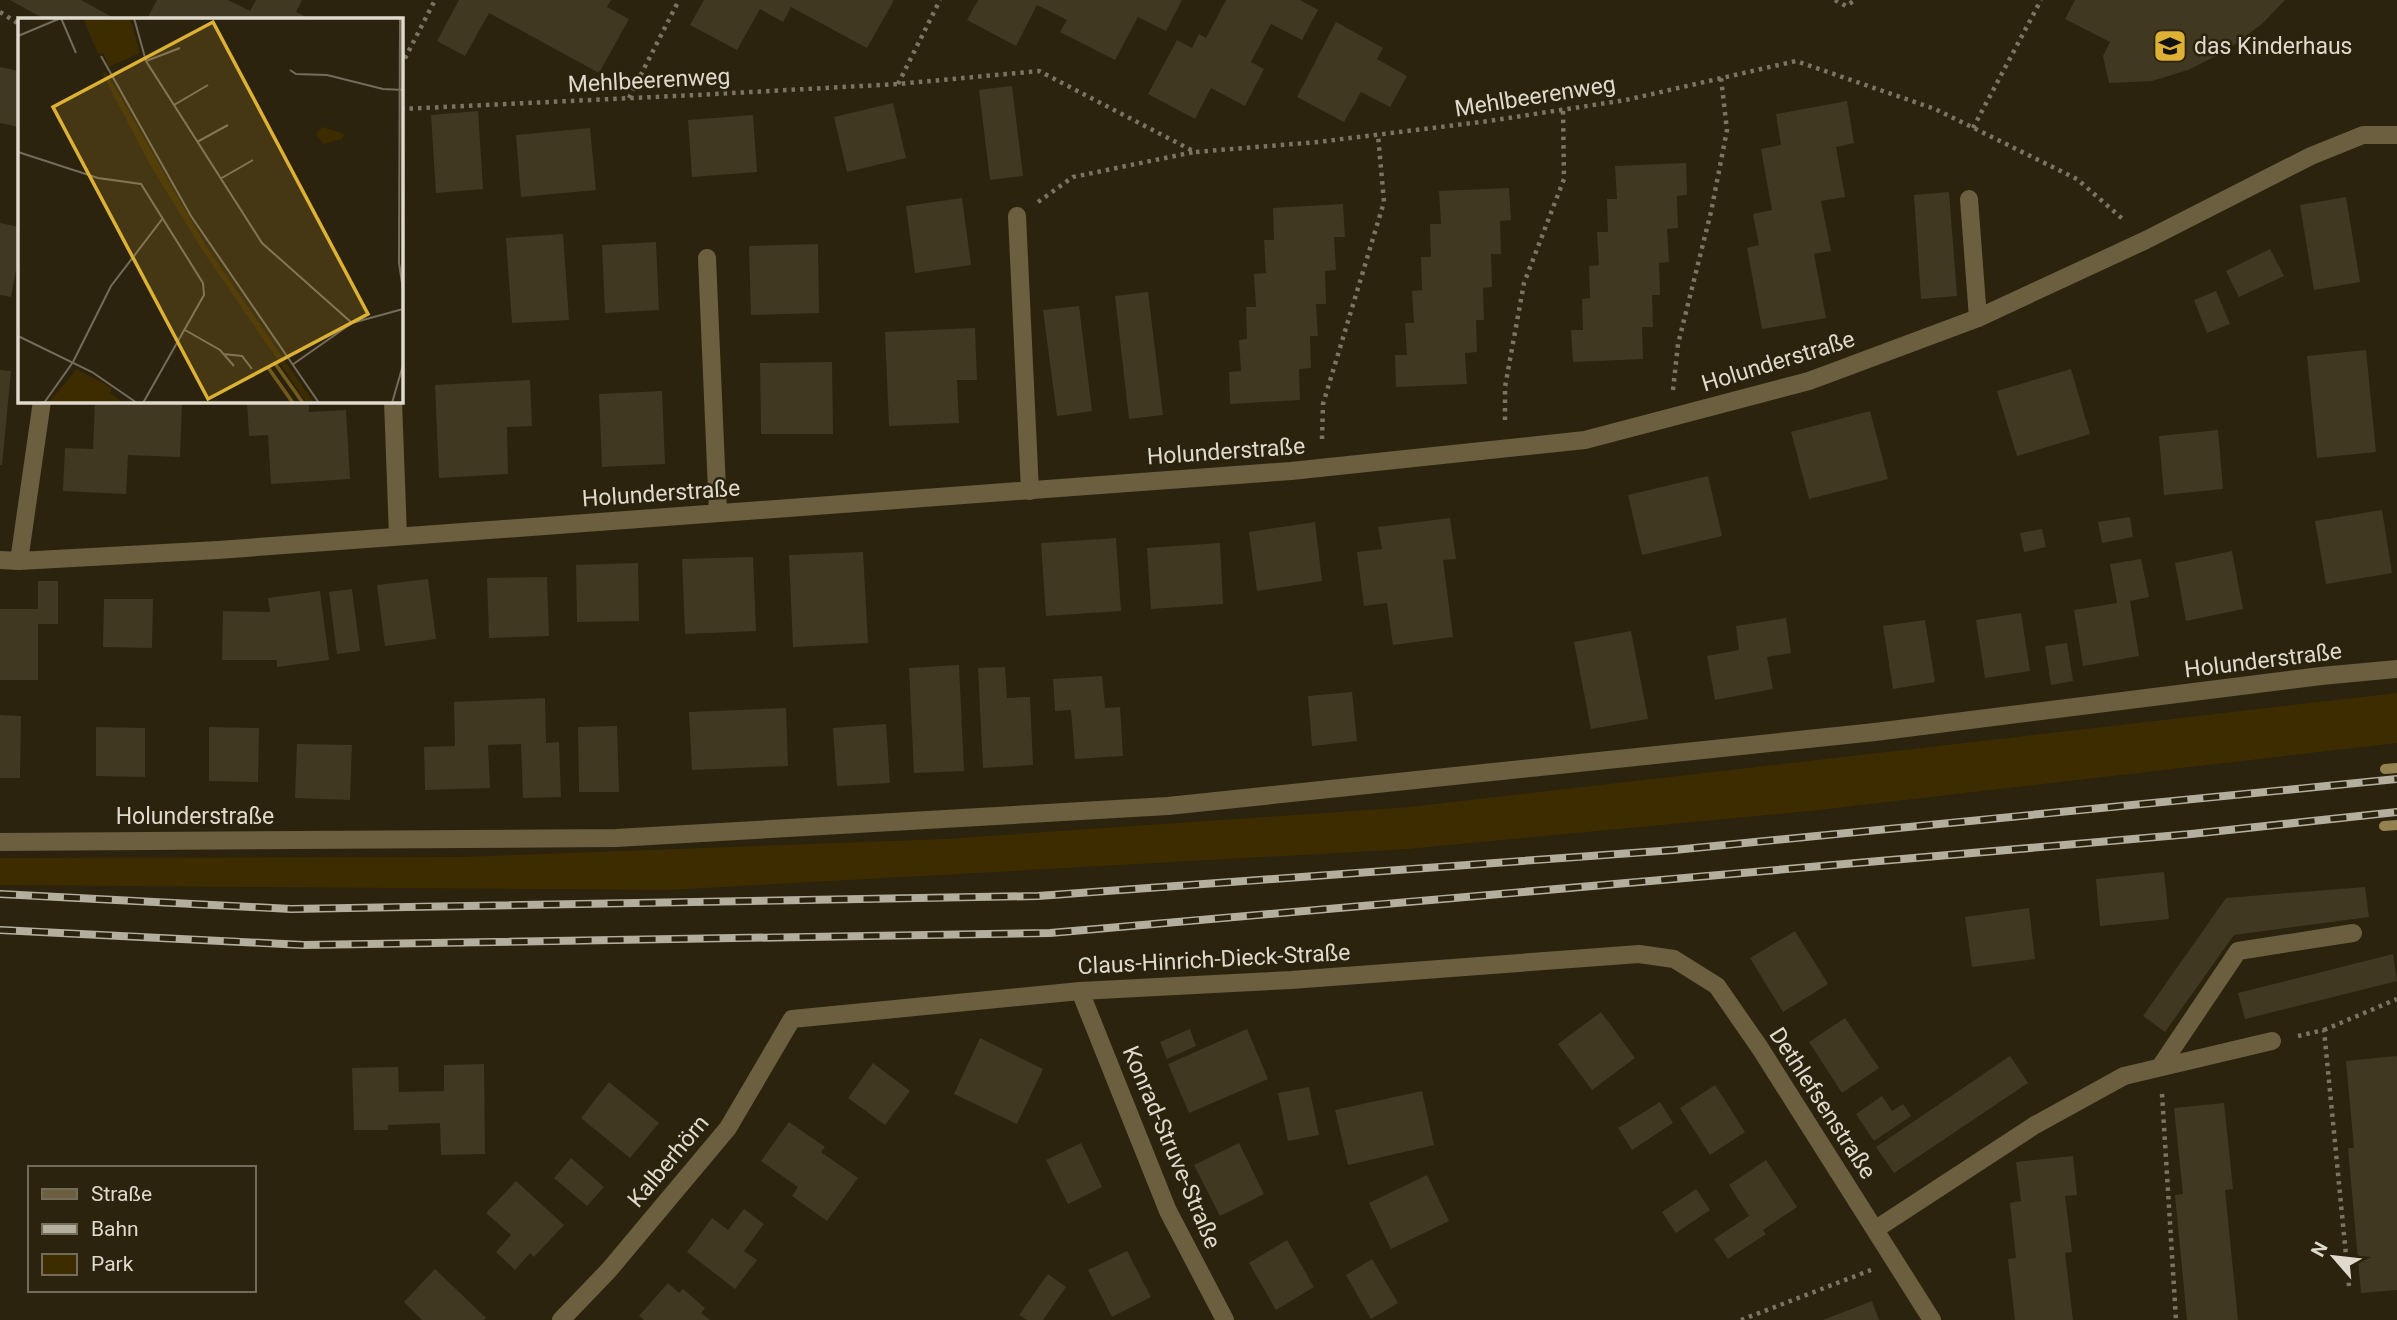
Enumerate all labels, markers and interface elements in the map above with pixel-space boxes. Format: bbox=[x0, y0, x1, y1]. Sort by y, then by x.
inset map bbox=[18, 18, 402, 402]
school or university icon: das Kinderhaus bbox=[2151, 27, 2189, 65]
place label: das Kinderhaus bbox=[2194, 33, 2352, 60]
street label: Mehlbeerenweg bbox=[567, 63, 731, 98]
street label: Mehlbeerenweg bbox=[1453, 70, 1618, 123]
street label: Holunderstraße bbox=[1698, 325, 1858, 398]
street label: Holunderstraße bbox=[1146, 433, 1306, 470]
street label: Holunderstraße bbox=[581, 475, 741, 512]
street label: Holunderstraße bbox=[2183, 637, 2343, 684]
street label: Holunderstraße bbox=[116, 803, 274, 830]
street label: Claus-Hinrich-Dieck-Straße bbox=[1077, 939, 1351, 980]
street label: Dethlefsenstraße bbox=[1764, 1022, 1882, 1184]
street label: Konrad-Struve-Straße bbox=[1117, 1042, 1226, 1252]
street label: Kalberhörn bbox=[622, 1110, 715, 1213]
legend bbox=[28, 1166, 256, 1292]
text: Straße bbox=[91, 1182, 152, 1206]
text: Bahn bbox=[91, 1217, 139, 1241]
north arrow bbox=[2299, 1222, 2369, 1292]
text: N bbox=[2306, 1238, 2333, 1261]
text: Park bbox=[91, 1252, 134, 1276]

